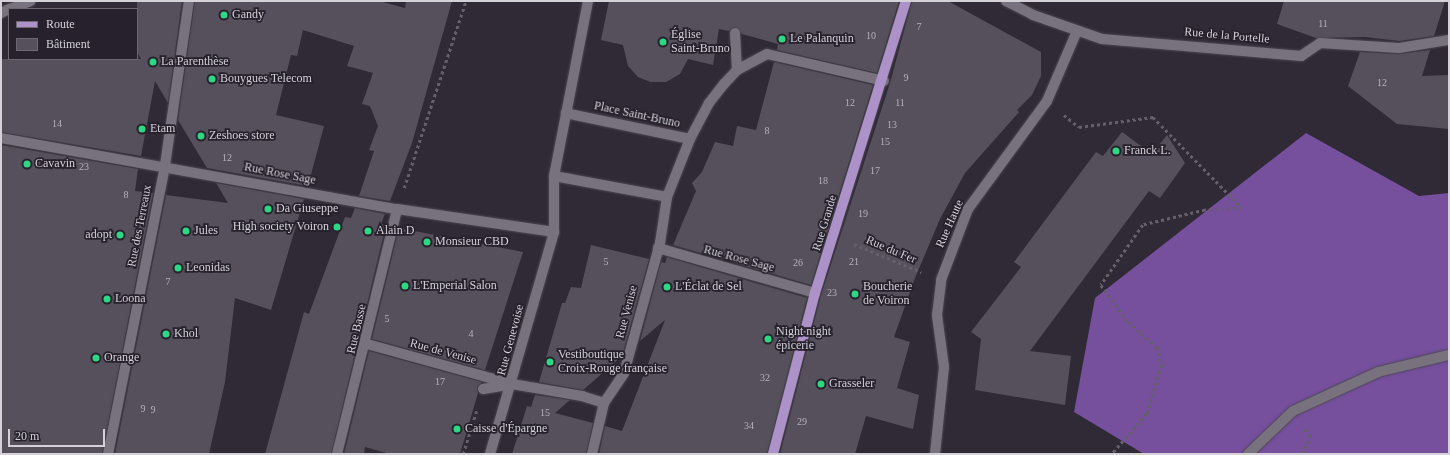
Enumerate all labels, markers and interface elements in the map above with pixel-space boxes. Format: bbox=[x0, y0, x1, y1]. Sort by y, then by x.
legend bbox=[8, 8, 138, 60]
place label: Gandy bbox=[232, 8, 264, 22]
marker: Gandy bbox=[219, 10, 229, 20]
text: Route bbox=[46, 17, 75, 31]
house number: 11 bbox=[1318, 18, 1328, 30]
house number: 7 bbox=[916, 21, 922, 33]
street label: Rue de la Portelle bbox=[1184, 25, 1270, 47]
place label: Église Saint-Bruno bbox=[671, 28, 730, 56]
house number: 10 bbox=[866, 30, 876, 42]
place label: Le Palanquin bbox=[790, 32, 854, 46]
marker: Le Palanquin bbox=[777, 34, 787, 44]
text: Bâtiment bbox=[46, 37, 90, 51]
marker: Église Saint-Bruno bbox=[658, 37, 668, 47]
place label: La Parenthèse bbox=[161, 55, 229, 69]
marker: La Parenthèse bbox=[148, 57, 158, 67]
place label: Bouygues Telecom bbox=[220, 72, 312, 86]
house number: 9 bbox=[904, 72, 908, 84]
marker: Bouygues Telecom bbox=[207, 74, 217, 84]
house number: 12 bbox=[1377, 77, 1387, 89]
house number: 12 bbox=[845, 97, 855, 109]
house number: 11 bbox=[895, 97, 905, 109]
street label: Place Saint-Bruno bbox=[593, 99, 681, 131]
house number: 14 bbox=[52, 118, 62, 130]
house number: 13 bbox=[887, 119, 897, 131]
place label: Etam bbox=[150, 122, 175, 136]
marker: Etam bbox=[137, 124, 147, 134]
house number: 8 bbox=[764, 125, 770, 137]
place label: Zeshoes store bbox=[209, 129, 275, 143]
marker: Zeshoes store bbox=[196, 131, 206, 141]
house number: 15 bbox=[880, 136, 890, 148]
place label: Franck L. bbox=[1124, 144, 1171, 158]
marker: Franck L. bbox=[1111, 146, 1121, 156]
house number: 12 bbox=[222, 152, 232, 164]
place label: Cavavin bbox=[35, 157, 75, 171]
marker: Cavavin bbox=[22, 159, 32, 169]
street label: Rue Rose Sage bbox=[243, 160, 317, 188]
house number: 23 bbox=[79, 161, 89, 173]
house number: 17 bbox=[870, 165, 880, 177]
house number: 18 bbox=[818, 175, 828, 187]
street label: Rue des Terreaux bbox=[125, 184, 155, 268]
house number: 8 bbox=[124, 189, 128, 201]
street label: Rue Grande bbox=[810, 193, 840, 253]
street label: Rue Haute bbox=[933, 198, 967, 250]
place label: Da Giuseppe bbox=[276, 202, 338, 216]
marker: Da Giuseppe bbox=[263, 204, 273, 214]
house number: 19 bbox=[858, 208, 868, 220]
place label: High society Voiron bbox=[233, 220, 329, 234]
marker: High society Voiron bbox=[332, 222, 342, 232]
place label: Jules bbox=[194, 224, 218, 238]
place label: Alain D bbox=[376, 224, 414, 238]
marker: Jules bbox=[181, 226, 191, 236]
marker: Alain D bbox=[363, 226, 373, 236]
place label: adopt bbox=[85, 228, 112, 242]
marker: adopt bbox=[115, 230, 125, 240]
street label: Rue du Fer bbox=[864, 233, 918, 267]
place label: Monsieur CBD bbox=[435, 235, 509, 249]
marker: Monsieur CBD bbox=[422, 237, 432, 247]
street label: Rue Rose Sage bbox=[702, 243, 776, 275]
house number: 5 bbox=[604, 256, 608, 268]
house number: 21 bbox=[849, 256, 859, 268]
house number: 26 bbox=[793, 257, 803, 269]
place label: Leonidas bbox=[186, 261, 230, 275]
marker: Leonidas bbox=[173, 263, 183, 273]
house number: 7 bbox=[166, 276, 170, 288]
place label: L'Emperial Salon bbox=[413, 279, 497, 293]
place label: L'Éclat de Sel bbox=[675, 280, 742, 294]
place label: Boucherie de Voiron bbox=[863, 280, 912, 308]
marker: L'Emperial Salon bbox=[400, 281, 410, 291]
marker: L'Éclat de Sel bbox=[662, 282, 672, 292]
street label: Rue Venise bbox=[613, 284, 641, 340]
house number: 23 bbox=[827, 287, 837, 299]
marker: Boucherie de Voiron bbox=[850, 289, 860, 299]
place label: Loona bbox=[115, 292, 146, 306]
marker: Loona bbox=[102, 294, 112, 304]
street label: Rue Basse bbox=[344, 303, 370, 355]
street label: Rue Genevoise bbox=[495, 303, 527, 377]
house number: 5 bbox=[384, 313, 390, 325]
place label: Night night épicerie bbox=[776, 325, 831, 353]
place label: Khol bbox=[174, 327, 198, 341]
house number: 4 bbox=[468, 328, 474, 340]
marker: Khol bbox=[161, 329, 171, 339]
marker: Night night épicerie bbox=[763, 334, 773, 344]
street label: Rue de Venise bbox=[408, 336, 478, 368]
place label: Vestiboutique Croix-Rouge française bbox=[558, 348, 667, 376]
place label: Orange bbox=[104, 351, 139, 365]
marker: Orange bbox=[91, 353, 101, 363]
marker: Vestiboutique Croix-Rouge française bbox=[545, 357, 555, 367]
house number: 32 bbox=[760, 372, 770, 384]
house number: 17 bbox=[435, 376, 445, 388]
place label: Grasseler bbox=[829, 377, 874, 391]
marker: Grasseler bbox=[816, 379, 826, 389]
house number: 9 bbox=[140, 403, 146, 415]
house number: 9 bbox=[150, 404, 156, 416]
house number: 15 bbox=[540, 407, 550, 419]
house number: 29 bbox=[797, 416, 807, 428]
house number: 34 bbox=[744, 420, 754, 432]
scale bar bbox=[10, 421, 107, 447]
place label: Caisse d'Épargne bbox=[465, 422, 547, 436]
marker: Caisse d'Épargne bbox=[452, 424, 462, 434]
text: 20 m bbox=[15, 429, 39, 443]

